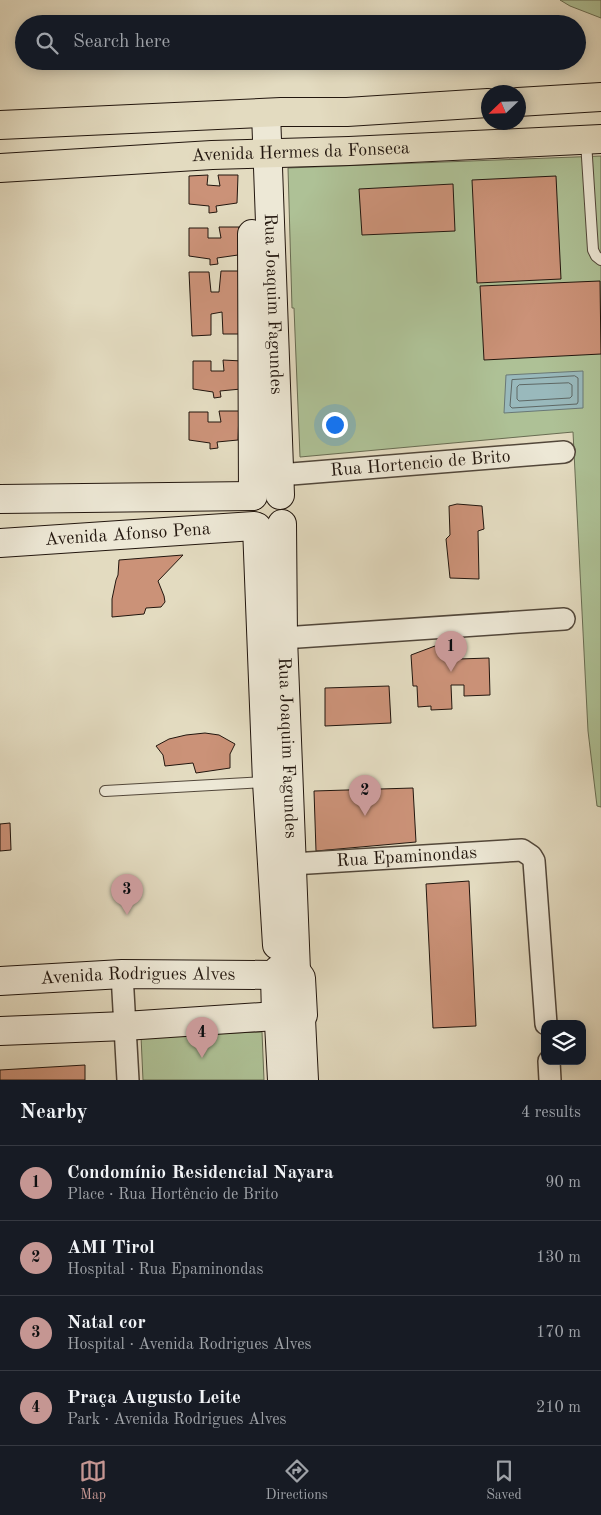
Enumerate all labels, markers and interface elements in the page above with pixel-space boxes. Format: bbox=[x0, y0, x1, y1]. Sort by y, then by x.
search box bbox=[15, 15, 586, 70]
icon: search bbox=[33, 29, 61, 57]
text: Search here bbox=[73, 33, 170, 52]
north arrow bbox=[481, 85, 526, 130]
street label: Avenida Hermes da Fonseca bbox=[191, 139, 410, 165]
street label: Rua Joaquim Fagundes bbox=[261, 213, 285, 395]
your location bbox=[322, 412, 348, 438]
street label: Rua Hortencio de Brito bbox=[330, 447, 511, 480]
street label: Avenida Afonso Pena bbox=[44, 520, 211, 549]
pin: 1 bbox=[435, 631, 467, 672]
street label: Rua Joaquim Fagundes bbox=[275, 657, 300, 839]
pin: 2 bbox=[349, 775, 381, 816]
street label: Rua Epaminondas bbox=[336, 844, 478, 870]
pin: 3 bbox=[111, 874, 143, 915]
street label: Avenida Rodrigues Alves bbox=[40, 965, 236, 988]
pin: 4 bbox=[186, 1017, 218, 1058]
map controls bbox=[541, 1020, 586, 1065]
button: layers bbox=[541, 1020, 586, 1065]
text: Nearby bbox=[20, 1102, 88, 1123]
text: 4 results bbox=[521, 1105, 581, 1121]
text: Condomínio Residencial Nayara bbox=[67, 1164, 334, 1183]
text: 1 bbox=[31, 1175, 41, 1191]
text: 90 m bbox=[545, 1175, 581, 1191]
text: Place · Rua Hortêncio de Brito bbox=[67, 1187, 278, 1203]
text: AMI Tirol bbox=[67, 1239, 155, 1258]
text: 2 bbox=[31, 1250, 41, 1266]
text: 130 m bbox=[536, 1250, 581, 1266]
text: Hospital · Rua Epaminondas bbox=[67, 1262, 263, 1278]
text: Natal cor bbox=[67, 1314, 146, 1333]
text: 3 bbox=[31, 1325, 41, 1341]
text: 170 m bbox=[536, 1325, 581, 1341]
text: Hospital · Avenida Rodrigues Alves bbox=[67, 1337, 311, 1353]
text: Praça Augusto Leite bbox=[67, 1389, 241, 1408]
text: 4 bbox=[31, 1400, 41, 1416]
text: 210 m bbox=[536, 1400, 581, 1416]
text: Park · Avenida Rodrigues Alves bbox=[67, 1412, 287, 1428]
tab: Map bbox=[79, 1457, 107, 1504]
tab: Directions bbox=[266, 1457, 328, 1504]
tab: Saved bbox=[486, 1457, 522, 1504]

